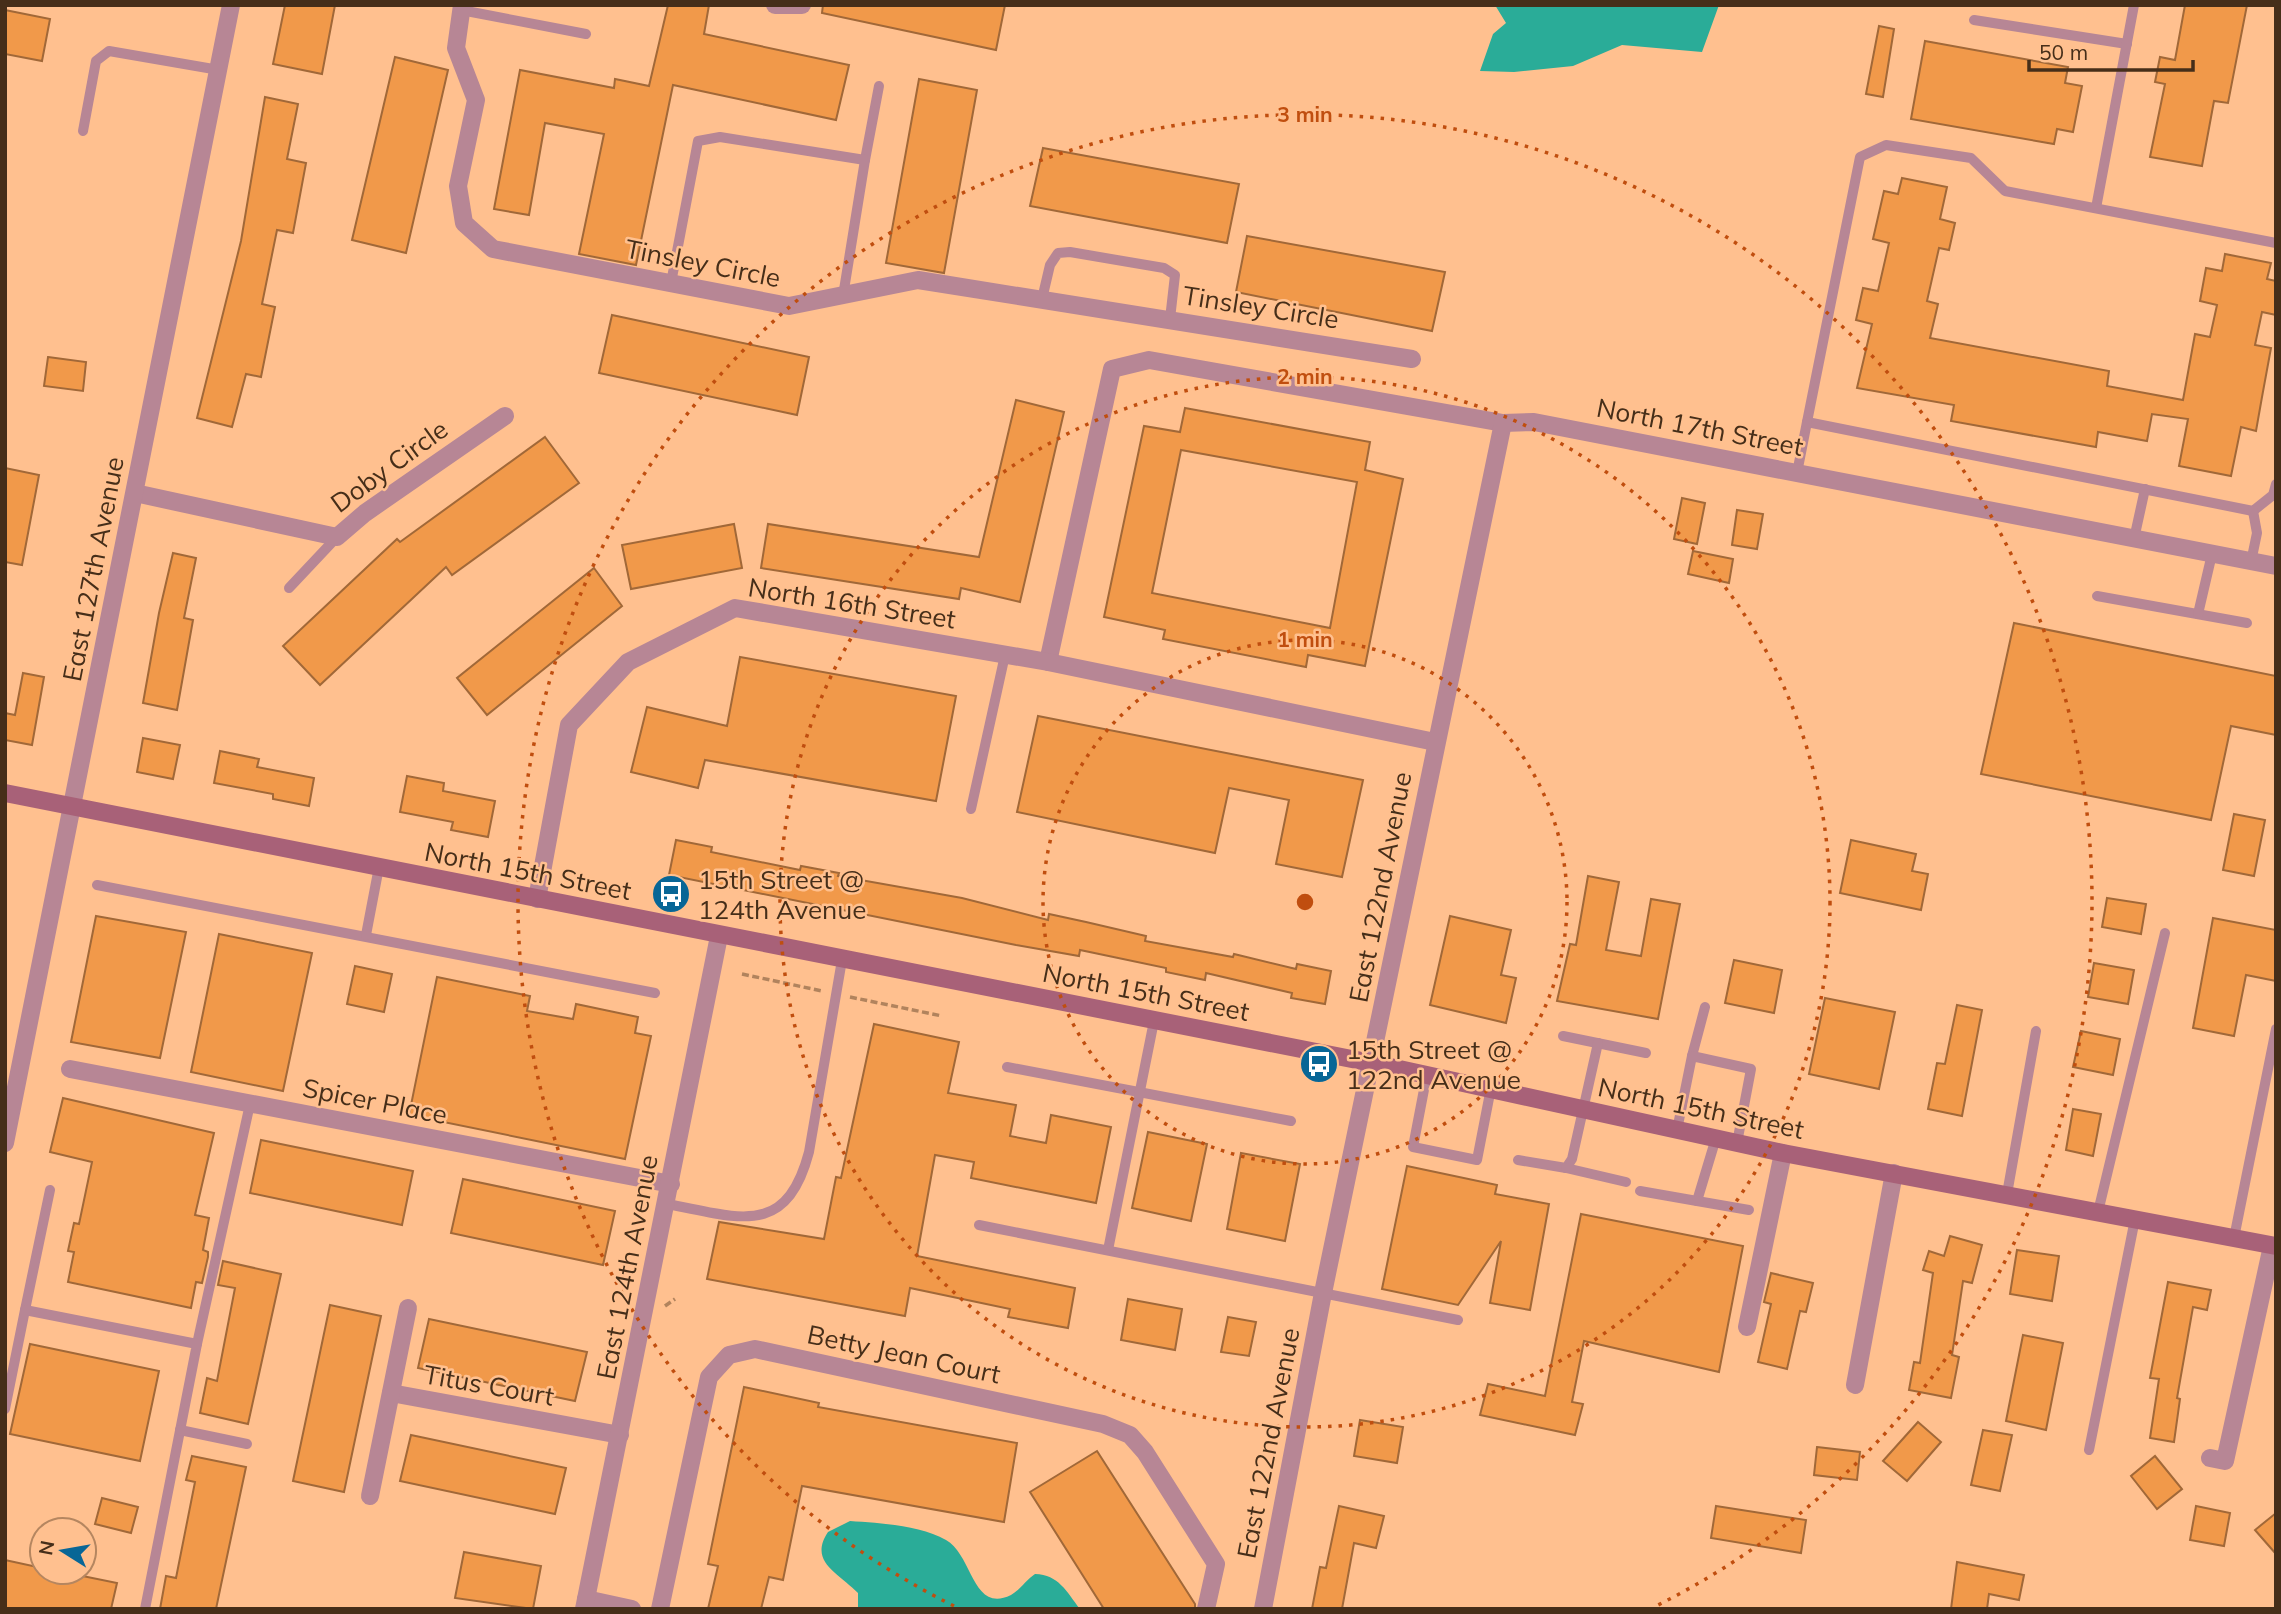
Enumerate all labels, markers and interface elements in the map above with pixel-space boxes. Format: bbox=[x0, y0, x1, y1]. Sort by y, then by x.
scale bar bbox=[2029, 28, 2194, 72]
text: 50 m bbox=[2039, 39, 2088, 65]
text: 3 min bbox=[1277, 101, 1333, 127]
street label: Tinsley Circle bbox=[623, 232, 783, 294]
street label: Tinsley Circle bbox=[1181, 278, 1341, 336]
text: 2 min bbox=[1277, 363, 1333, 389]
street label: North 17th Street bbox=[1594, 391, 1806, 463]
street label: Doby Circle bbox=[324, 412, 454, 520]
street label: East 127th Avenue bbox=[55, 454, 131, 684]
street label: North 16th Street bbox=[746, 570, 958, 636]
text: 1 min bbox=[1277, 626, 1333, 652]
street label: East 122nd Avenue bbox=[1341, 769, 1419, 1005]
street label: North 15th Street bbox=[422, 835, 634, 907]
place label: 15th Street @ 124th Avenue bbox=[698, 863, 867, 926]
bus stop icon: 15th Street @ 124th Avenue bbox=[650, 873, 692, 915]
centre of rings bbox=[1293, 890, 1317, 914]
street label: North 15th Street bbox=[1040, 956, 1252, 1028]
place label: 15th Street @ 122nd Avenue bbox=[1346, 1033, 1521, 1096]
bus stop icon: 15th Street @ 122nd Avenue bbox=[1298, 1043, 1340, 1085]
street label: North 15th Street bbox=[1595, 1070, 1807, 1146]
street label: Spicer Place bbox=[300, 1071, 450, 1131]
street label: East 124th Avenue bbox=[589, 1152, 665, 1382]
street label: Betty Jean Court bbox=[804, 1317, 1004, 1391]
street label: East 122nd Avenue bbox=[1229, 1325, 1307, 1561]
street label: Titus Court bbox=[421, 1357, 557, 1413]
north arrow bbox=[28, 1516, 98, 1586]
text: N bbox=[33, 1538, 59, 1557]

